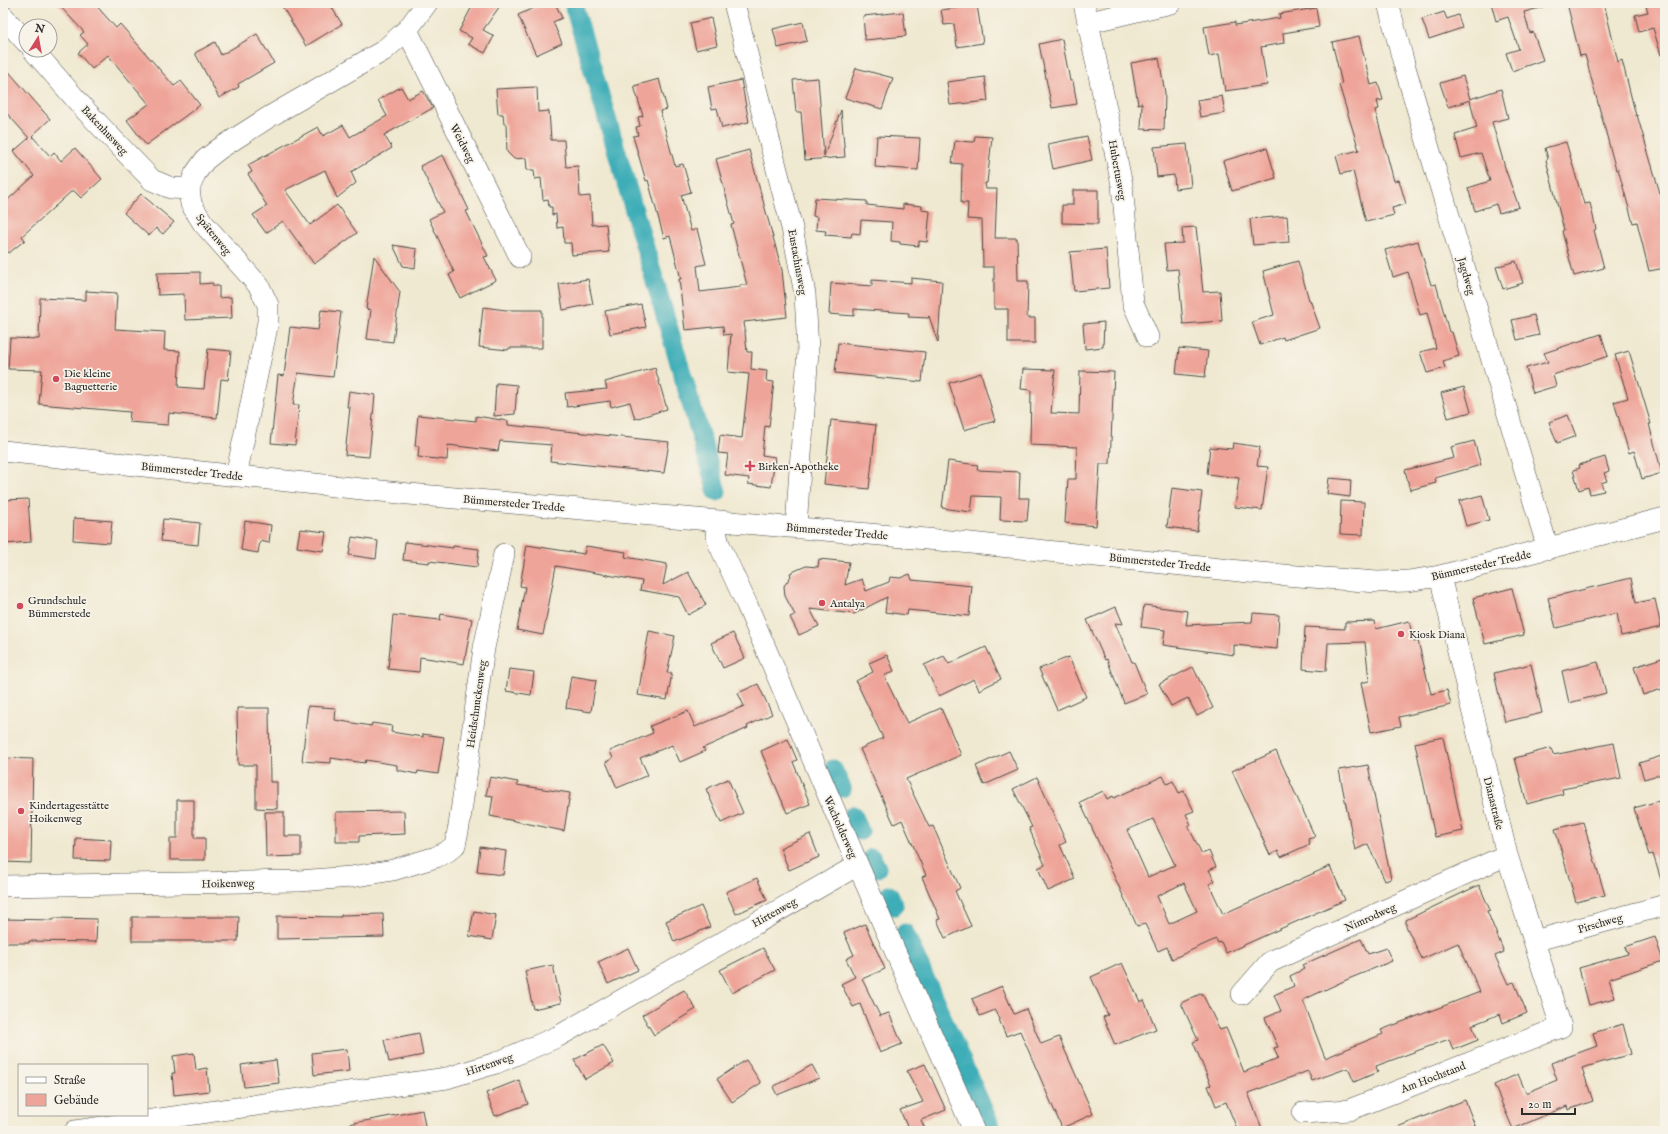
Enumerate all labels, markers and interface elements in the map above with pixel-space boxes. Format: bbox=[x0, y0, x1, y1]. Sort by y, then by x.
north arrow bbox=[18, 18, 58, 58]
text: N bbox=[33, 21, 46, 37]
street label: Bakenhusweg bbox=[78, 103, 131, 159]
street label: Weidweg bbox=[446, 122, 478, 166]
street label: Hubertusweg bbox=[1105, 139, 1129, 203]
street label: Spätenweg bbox=[192, 211, 235, 259]
street label: Eustachiusweg bbox=[784, 228, 810, 297]
street label: Jagdweg bbox=[1453, 254, 1478, 298]
place label: Die kleine Baguetterie bbox=[64, 367, 117, 394]
marker: Die kleine Baguetterie bbox=[51, 374, 61, 384]
street label: Bümmersteder Tredde bbox=[140, 460, 243, 484]
place label: Birken-Apotheke bbox=[758, 460, 839, 474]
marker: Birken-Apotheke bbox=[745, 461, 755, 471]
street label: Bümmersteder Tredde bbox=[462, 493, 565, 515]
street label: Bümmersteder Tredde bbox=[785, 521, 888, 543]
street label: Bümmersteder Tredde bbox=[1430, 548, 1533, 584]
street label: Bümmersteder Tredde bbox=[1108, 551, 1211, 575]
place label: Grundschule Bümmerstede bbox=[28, 594, 91, 621]
place label: Antalya bbox=[829, 597, 865, 611]
marker: Antalya bbox=[817, 598, 827, 608]
marker: Grundschule Bümmerstede bbox=[15, 601, 25, 611]
place label: Kiosk Diana bbox=[1409, 628, 1465, 642]
marker: Kiosk Diana bbox=[1396, 629, 1406, 639]
street label: Heidschnuckenweg bbox=[464, 658, 490, 749]
street label: Dianastraße bbox=[1480, 775, 1506, 831]
street label: Wacholderweg bbox=[820, 794, 861, 862]
place label: Kindertagesstätte Hoikenweg bbox=[29, 799, 109, 826]
marker: Kindertagesstätte Hoikenweg bbox=[16, 806, 26, 816]
street label: Hoikenweg bbox=[201, 877, 256, 891]
street label: Hirtenweg bbox=[750, 894, 800, 931]
street label: Nimrodweg bbox=[1343, 900, 1399, 935]
street label: Pirschweg bbox=[1576, 911, 1625, 937]
street label: Hirtenweg bbox=[464, 1050, 516, 1080]
street label: Am Hochstand bbox=[1398, 1059, 1468, 1097]
legend bbox=[18, 1064, 148, 1116]
text: Straße bbox=[54, 1073, 86, 1088]
scale bar bbox=[1522, 1090, 1575, 1116]
text: Gebäude bbox=[54, 1093, 99, 1108]
text: 20 m bbox=[1528, 1097, 1551, 1112]

